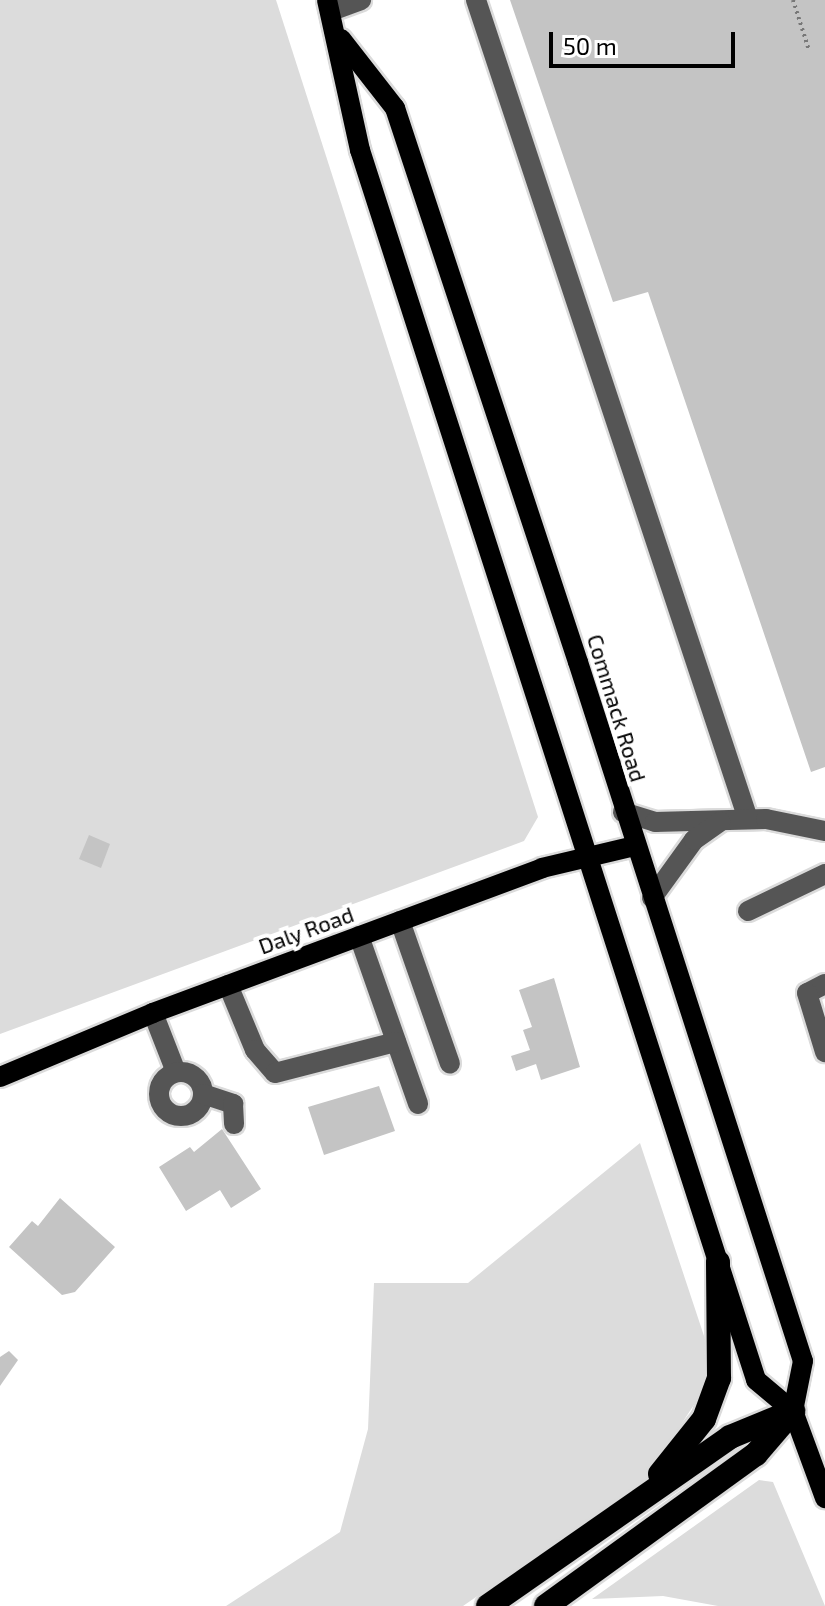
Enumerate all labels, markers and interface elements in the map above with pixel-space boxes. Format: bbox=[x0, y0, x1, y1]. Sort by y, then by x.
scale bar bbox=[553, 16, 739, 66]
text: 50 m bbox=[563, 31, 617, 60]
street label: Commack Road bbox=[582, 631, 652, 785]
street label: Daly Road bbox=[255, 901, 357, 959]

